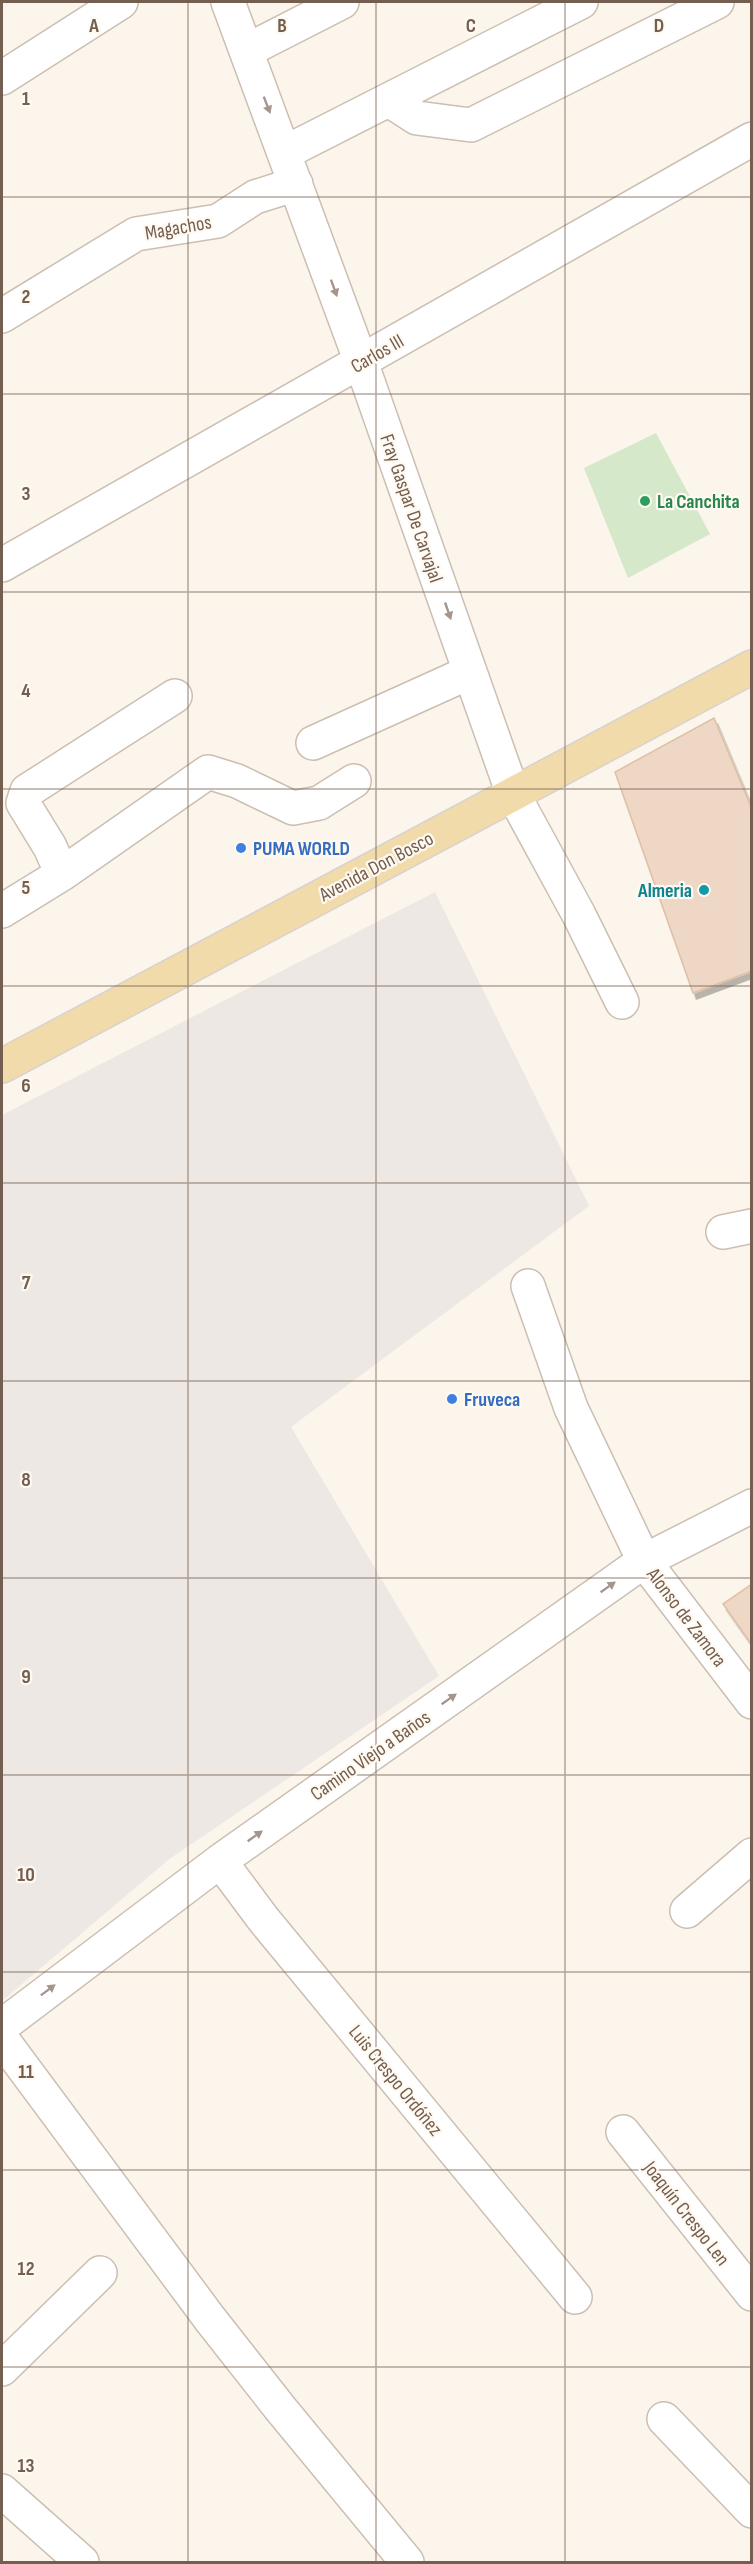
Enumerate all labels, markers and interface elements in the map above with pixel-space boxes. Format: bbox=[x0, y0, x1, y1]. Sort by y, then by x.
text: A bbox=[88, 14, 99, 38]
text: B bbox=[277, 14, 287, 38]
text: C bbox=[466, 14, 476, 38]
text: D bbox=[654, 14, 664, 38]
text: 1 bbox=[22, 87, 30, 111]
one-way arrow bbox=[262, 97, 272, 115]
street label: Magachos bbox=[143, 210, 213, 246]
one-way arrow bbox=[329, 280, 339, 298]
text: 2 bbox=[22, 285, 30, 309]
street label: Carlos III bbox=[347, 329, 408, 379]
street label: Fray Gaspar De Carvajal bbox=[374, 431, 448, 586]
text: 3 bbox=[22, 482, 31, 506]
place label: La Canchita bbox=[657, 490, 740, 514]
marker: La Canchita bbox=[638, 494, 652, 508]
one-way arrow bbox=[444, 602, 454, 620]
text: 4 bbox=[21, 679, 31, 703]
street label: Avenida Don Bosco bbox=[314, 827, 438, 908]
place label: PUMA WORLD bbox=[253, 837, 350, 861]
marker: PUMA WORLD bbox=[234, 841, 248, 855]
text: 5 bbox=[22, 876, 31, 900]
place label: Almeria bbox=[637, 879, 692, 903]
marker: Almeria bbox=[697, 883, 711, 897]
text: 6 bbox=[21, 1074, 31, 1098]
text: 7 bbox=[22, 1271, 31, 1295]
place label: Fruveca bbox=[464, 1388, 520, 1412]
marker: Fruveca bbox=[445, 1392, 459, 1406]
text: 8 bbox=[21, 1468, 31, 1492]
street label: Alonso de Zamora bbox=[641, 1563, 731, 1672]
one-way arrow bbox=[599, 1581, 615, 1593]
text: 9 bbox=[21, 1665, 31, 1689]
one-way arrow bbox=[440, 1693, 456, 1705]
street label: Camino Viejo a Baños bbox=[306, 1706, 435, 1806]
one-way arrow bbox=[247, 1830, 263, 1842]
text: 10 bbox=[17, 1863, 35, 1887]
one-way arrow bbox=[41, 1985, 56, 1997]
street label: Luis Crespo Ordóñez bbox=[343, 2020, 447, 2141]
text: 11 bbox=[18, 2060, 34, 2084]
street label: Joaquín Crespo Len bbox=[637, 2156, 734, 2271]
text: 12 bbox=[18, 2257, 34, 2281]
text: 13 bbox=[18, 2454, 34, 2478]

